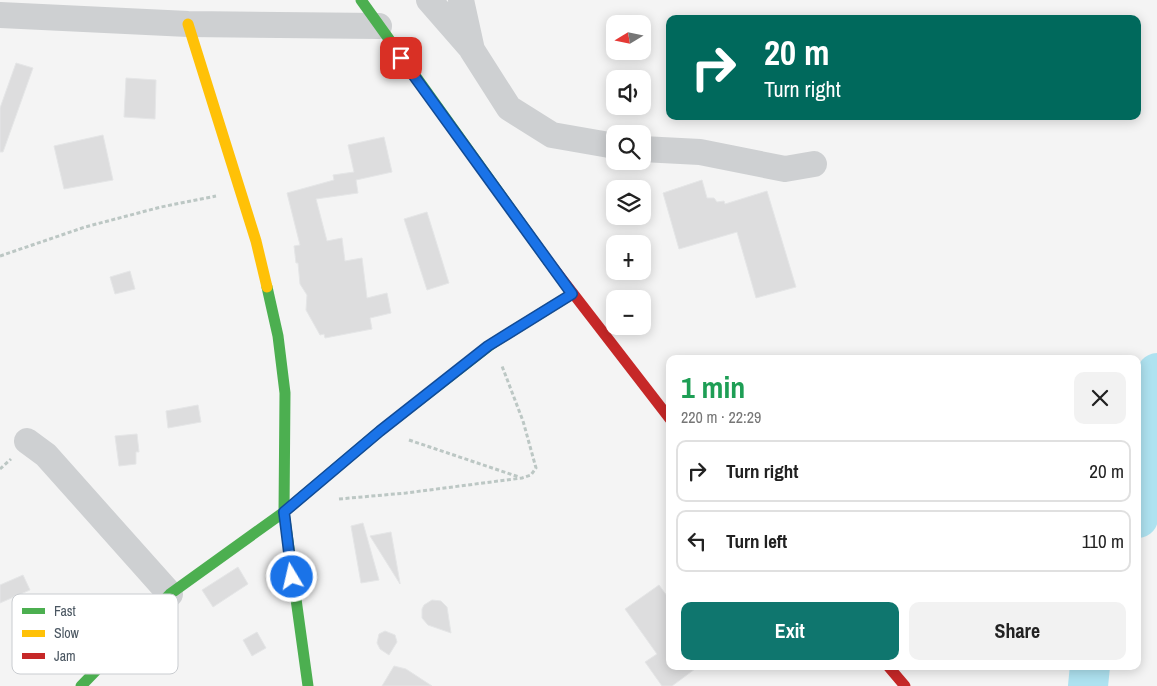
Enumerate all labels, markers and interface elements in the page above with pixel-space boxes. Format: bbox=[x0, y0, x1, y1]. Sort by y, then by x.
north arrow bbox=[606, 15, 651, 60]
map controls bbox=[606, 15, 651, 335]
text: 20 m bbox=[764, 29, 829, 76]
icon: right bbox=[681, 35, 746, 100]
pin bbox=[380, 37, 422, 79]
icon: arrive bbox=[387, 44, 415, 72]
button: sound bbox=[606, 70, 651, 115]
text: Turn right bbox=[764, 74, 841, 104]
button: search bbox=[606, 125, 651, 170]
button: layers bbox=[606, 180, 651, 225]
button: + bbox=[606, 235, 651, 280]
button: − bbox=[606, 290, 651, 335]
text: 1 min bbox=[681, 367, 745, 407]
button: close bbox=[1074, 372, 1126, 424]
text: 220 m · 22:29 bbox=[681, 406, 761, 428]
icon: right bbox=[683, 457, 711, 485]
text: Turn right bbox=[726, 458, 798, 484]
text: 20 m bbox=[1089, 458, 1124, 484]
icon: left bbox=[683, 527, 711, 555]
text: Turn left bbox=[726, 528, 787, 554]
text: 110 m bbox=[1082, 528, 1124, 554]
position arrow bbox=[265, 550, 317, 602]
legend bbox=[12, 594, 178, 674]
text: Fast bbox=[54, 602, 76, 620]
button: Exit bbox=[681, 602, 899, 660]
button: Share bbox=[909, 602, 1126, 660]
text: Slow bbox=[54, 624, 80, 642]
text: Jam bbox=[54, 647, 76, 665]

